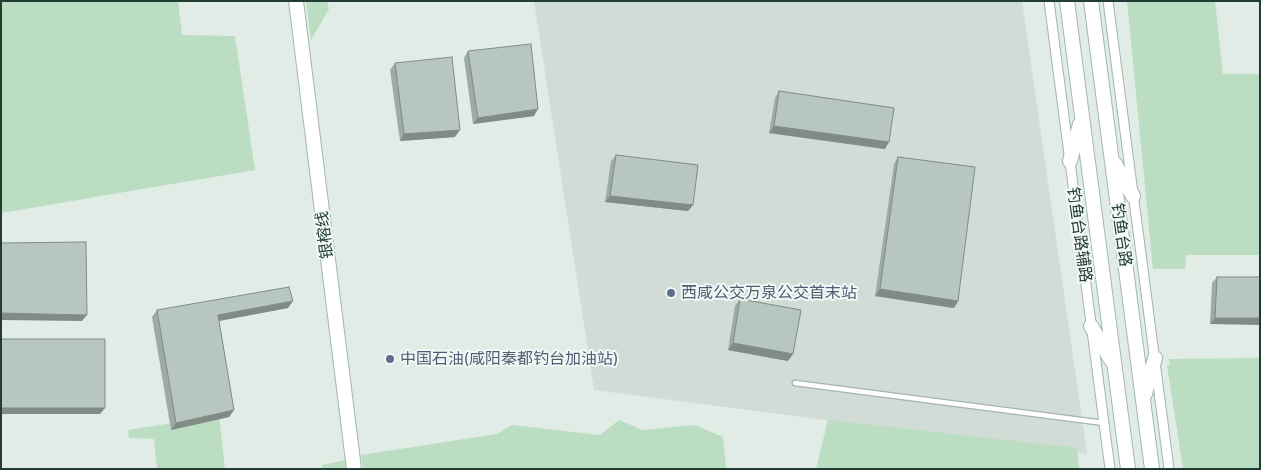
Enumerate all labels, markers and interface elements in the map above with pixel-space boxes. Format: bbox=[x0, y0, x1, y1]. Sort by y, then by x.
street label: 钓鱼台路辅路 bbox=[1063, 186, 1095, 284]
street label: 钓鱼台路 bbox=[1107, 202, 1135, 268]
street label: 银榕线 bbox=[313, 210, 337, 260]
place label: 西咸公交万泉公交首末站 bbox=[681, 283, 857, 303]
marker: 西咸公交万泉公交首末站 bbox=[665, 287, 677, 299]
place label: 中国石油(咸阳秦都钓台加油站) bbox=[400, 349, 618, 369]
marker: 中国石油(咸阳秦都钓台加油站) bbox=[384, 353, 396, 365]

